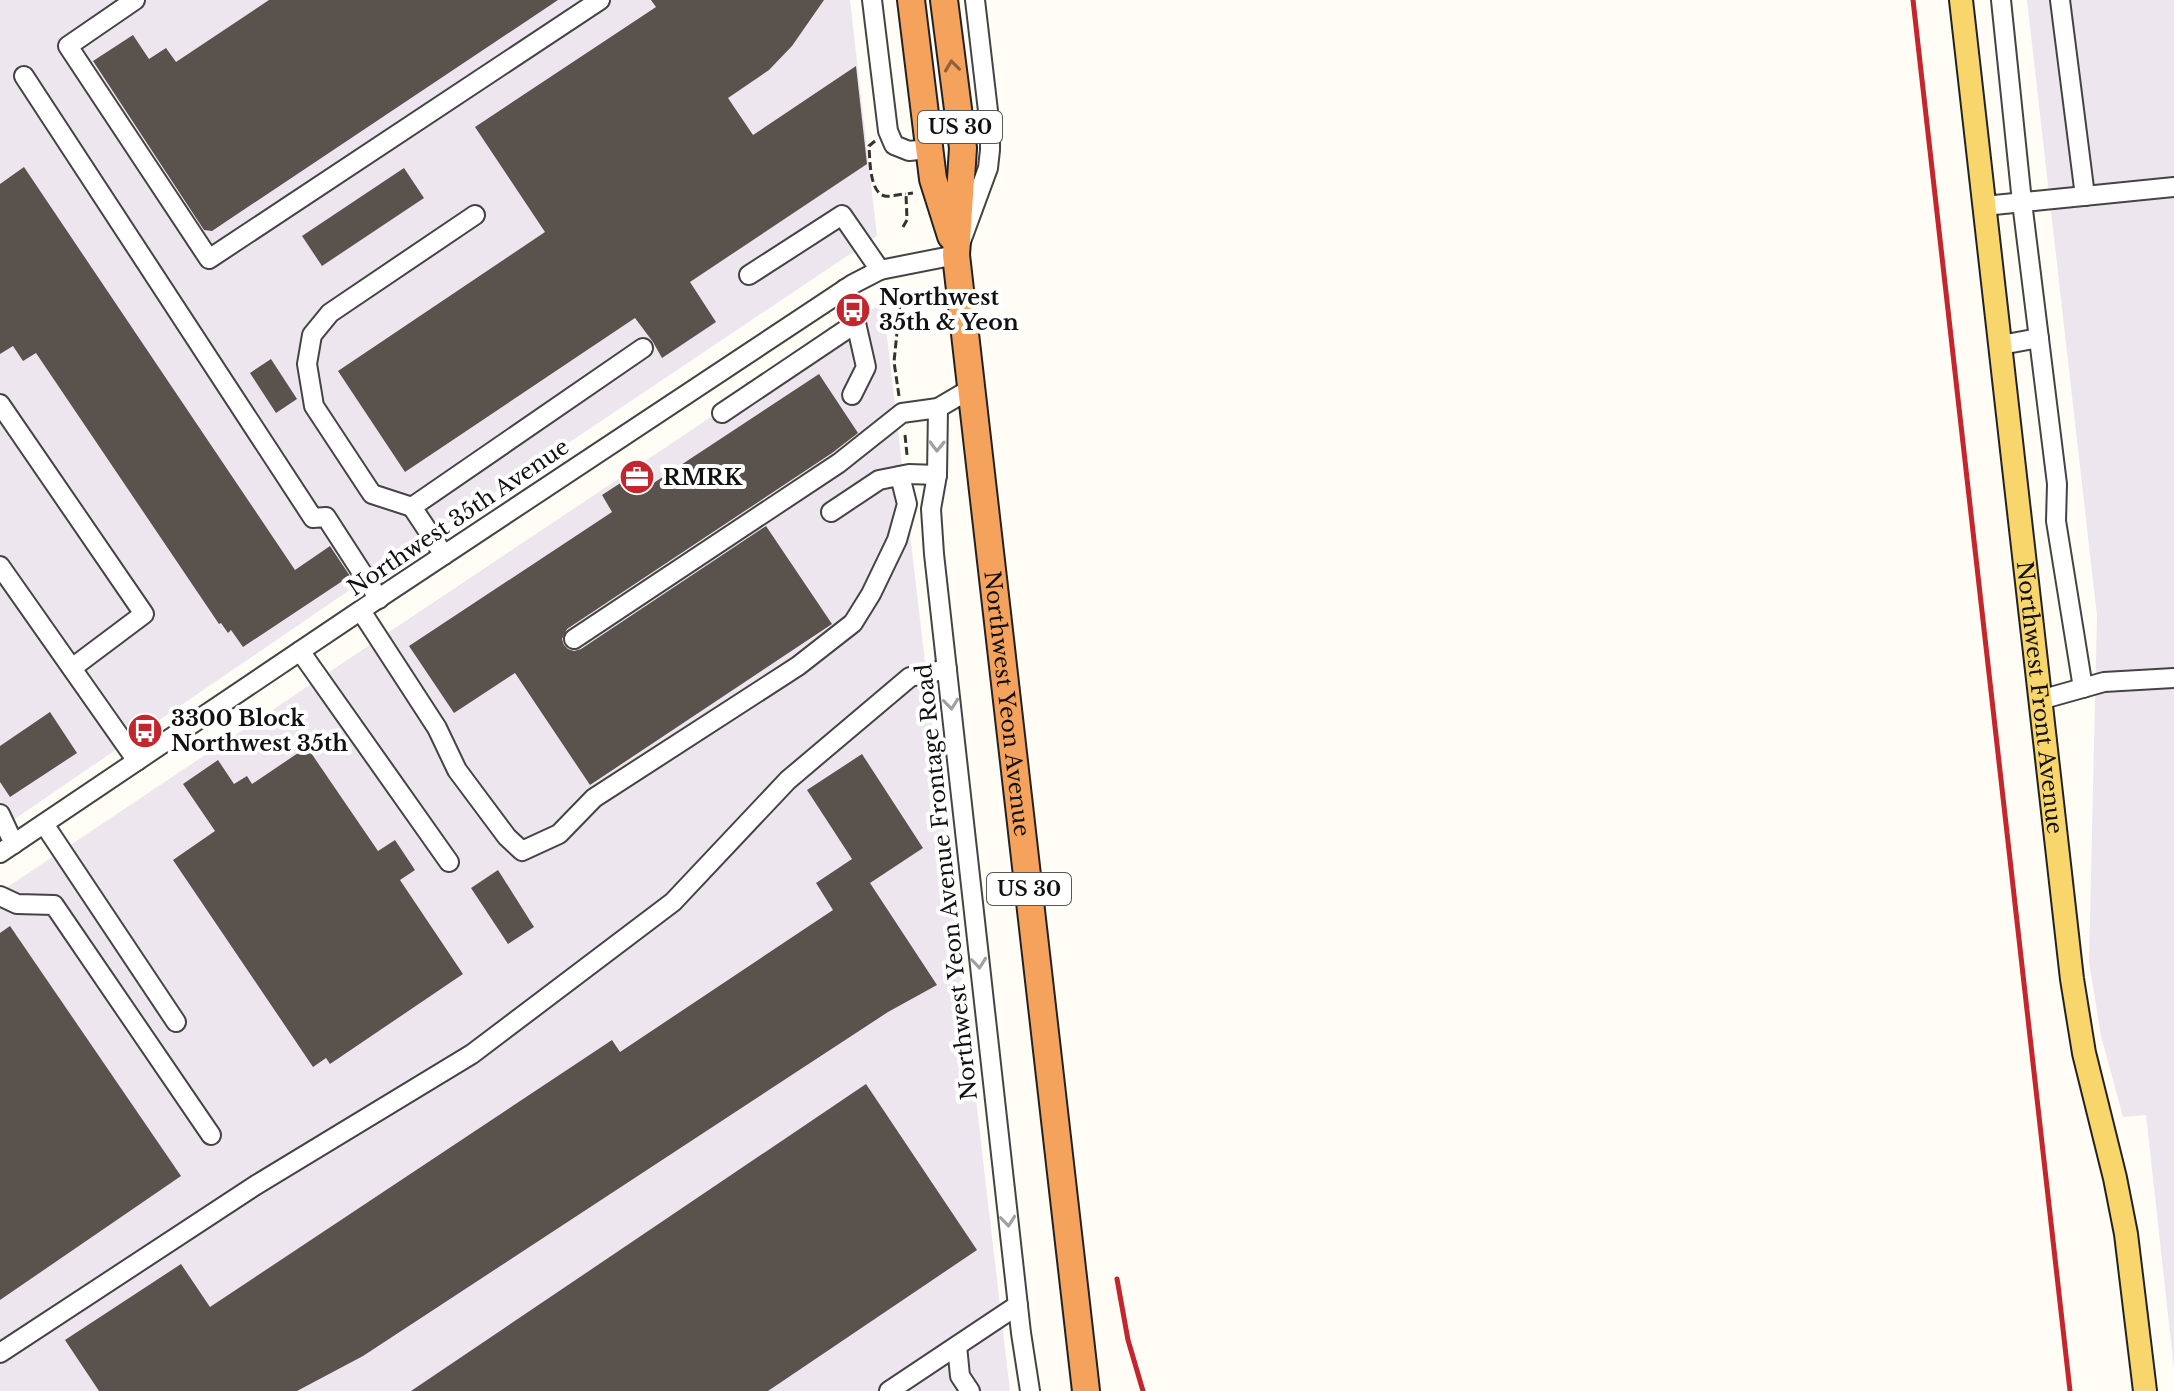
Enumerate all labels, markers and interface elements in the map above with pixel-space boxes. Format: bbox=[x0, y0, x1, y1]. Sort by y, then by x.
one-way arrow bbox=[944, 59, 961, 72]
road number: US 30 bbox=[918, 111, 1002, 143]
place label: Northwest 35th & Yeon bbox=[879, 284, 1019, 336]
bus stop icon: Northwest 35th & Yeon bbox=[834, 291, 872, 329]
street label: Northwest 35th Avenue bbox=[342, 433, 574, 602]
one-way arrow bbox=[928, 440, 946, 453]
office icon: RMRK bbox=[618, 458, 656, 496]
place label: RMRK bbox=[663, 464, 743, 491]
street label: Northwest Front Avenue bbox=[2011, 560, 2068, 836]
street label: Northwest Yeon Avenue bbox=[978, 569, 1035, 838]
street label: Northwest Yeon Avenue Frontage Road bbox=[910, 662, 983, 1102]
one-way arrow bbox=[942, 698, 959, 711]
place label: 3300 Block Northwest 35th bbox=[171, 705, 348, 757]
bus stop icon: 3300 Block Northwest 35th bbox=[126, 712, 164, 750]
road number: US 30 bbox=[987, 873, 1071, 905]
one-way arrow bbox=[971, 956, 988, 969]
one-way arrow bbox=[1000, 1215, 1017, 1228]

